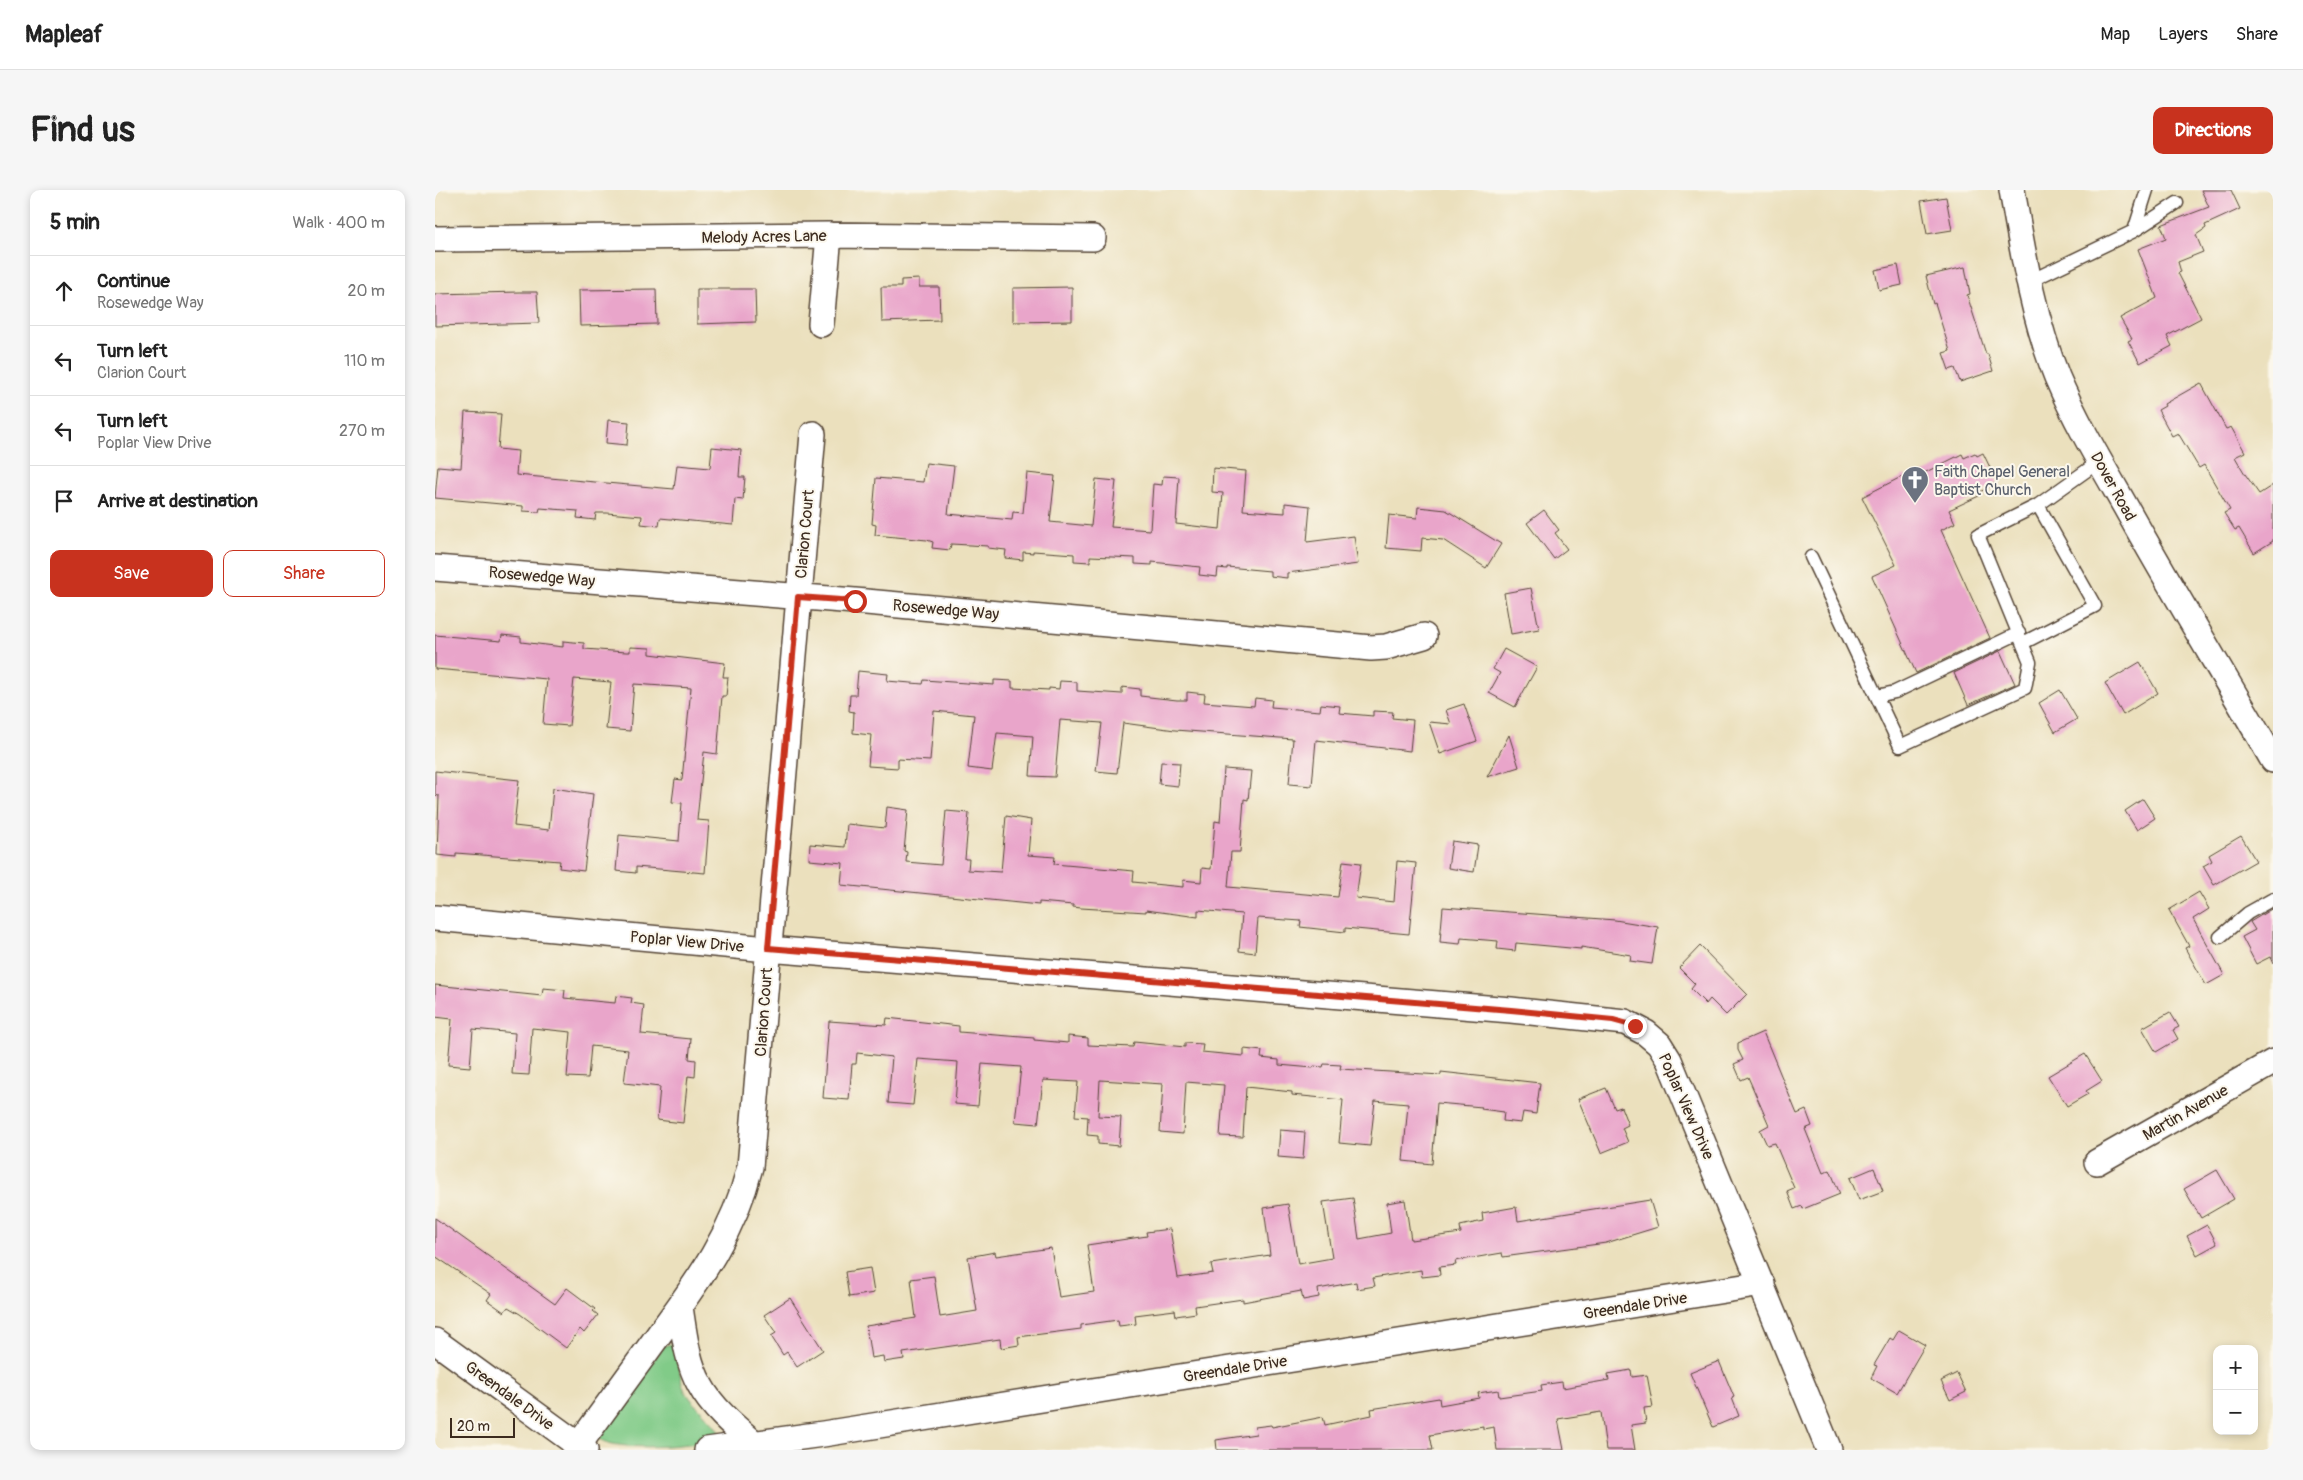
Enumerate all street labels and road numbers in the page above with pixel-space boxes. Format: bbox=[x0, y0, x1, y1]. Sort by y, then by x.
street label: Melody Acres Lane bbox=[701, 226, 827, 248]
street label: Dover Road bbox=[2086, 448, 2140, 525]
street label: Clarion Court bbox=[791, 488, 819, 579]
street label: Rosewedge Way bbox=[488, 562, 596, 592]
street label: Rosewedge Way bbox=[892, 595, 1000, 625]
street label: Poplar View Drive bbox=[629, 927, 745, 957]
street label: Clarion Court bbox=[751, 966, 777, 1057]
street label: Poplar View Drive bbox=[1654, 1050, 1719, 1163]
street label: Martin Avenue bbox=[2139, 1080, 2232, 1145]
street label: Greendale Drive bbox=[1582, 1288, 1689, 1324]
street label: Greendale Drive bbox=[1182, 1351, 1289, 1387]
street label: Greendale Drive bbox=[461, 1357, 558, 1435]

